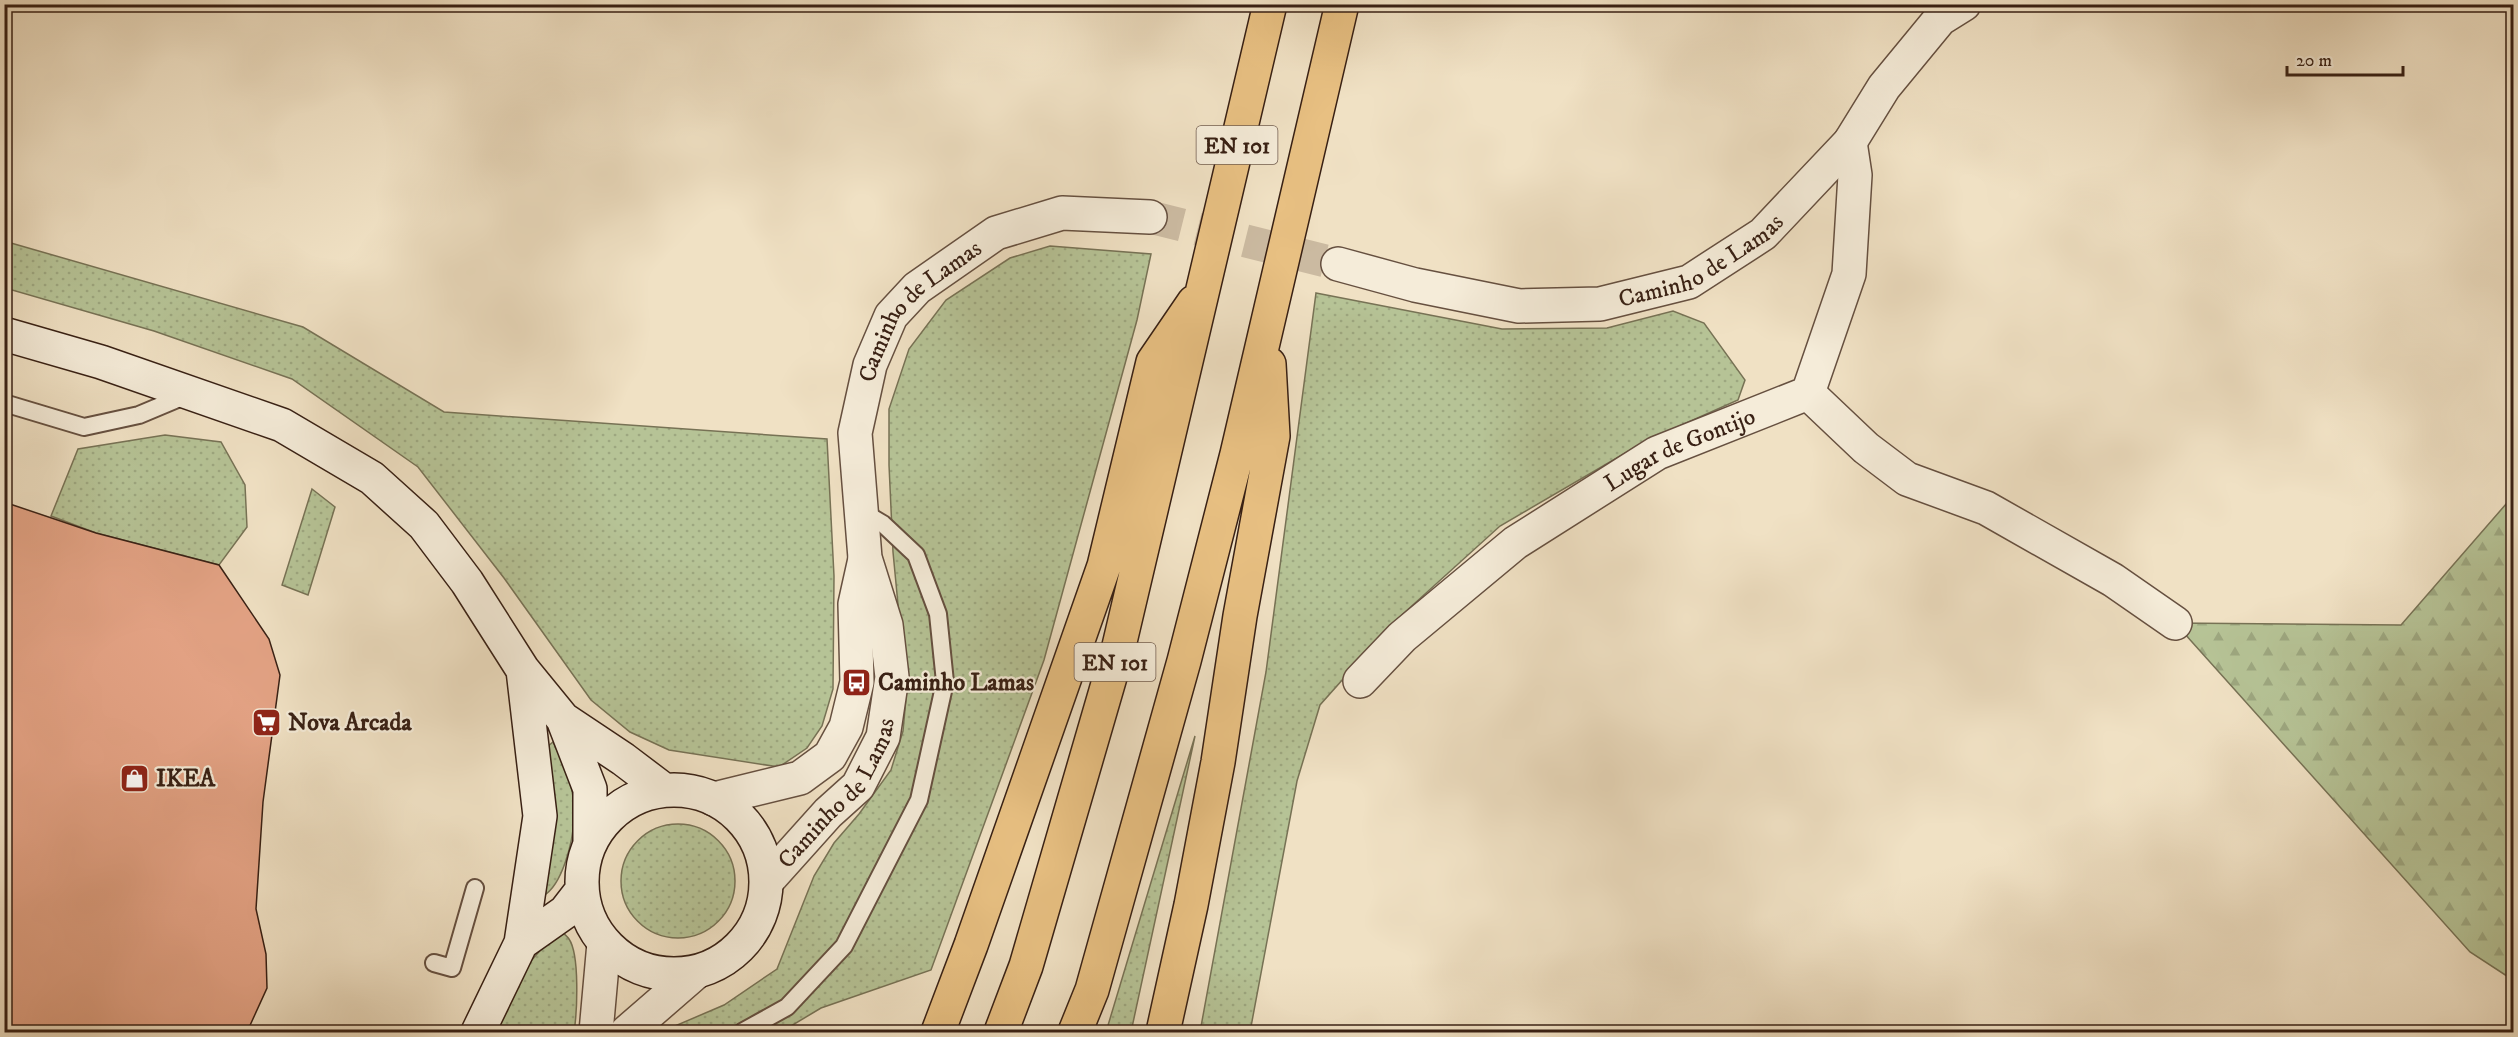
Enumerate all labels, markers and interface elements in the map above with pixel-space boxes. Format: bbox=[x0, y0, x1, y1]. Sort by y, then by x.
scale bar bbox=[2287, 39, 2402, 77]
text: 20 m bbox=[2296, 50, 2332, 72]
road number: EN 101 bbox=[1196, 126, 1278, 164]
street label: Caminho de Lamas bbox=[1616, 208, 1790, 315]
street label: Caminho de Lamas bbox=[853, 234, 988, 385]
street label: Lugar de Gontijo bbox=[1599, 402, 1760, 499]
road number: EN 101 bbox=[1074, 643, 1156, 681]
bus stop icon: Caminho Lamas bbox=[841, 666, 873, 698]
place label: Caminho Lamas bbox=[878, 668, 1034, 698]
supermarket icon: Nova Arcada bbox=[251, 706, 283, 738]
place label: Nova Arcada bbox=[288, 708, 412, 738]
street label: Caminho de Lamas bbox=[772, 716, 902, 875]
shop icon: IKEA bbox=[119, 762, 151, 794]
place label: IKEA bbox=[156, 764, 216, 794]

